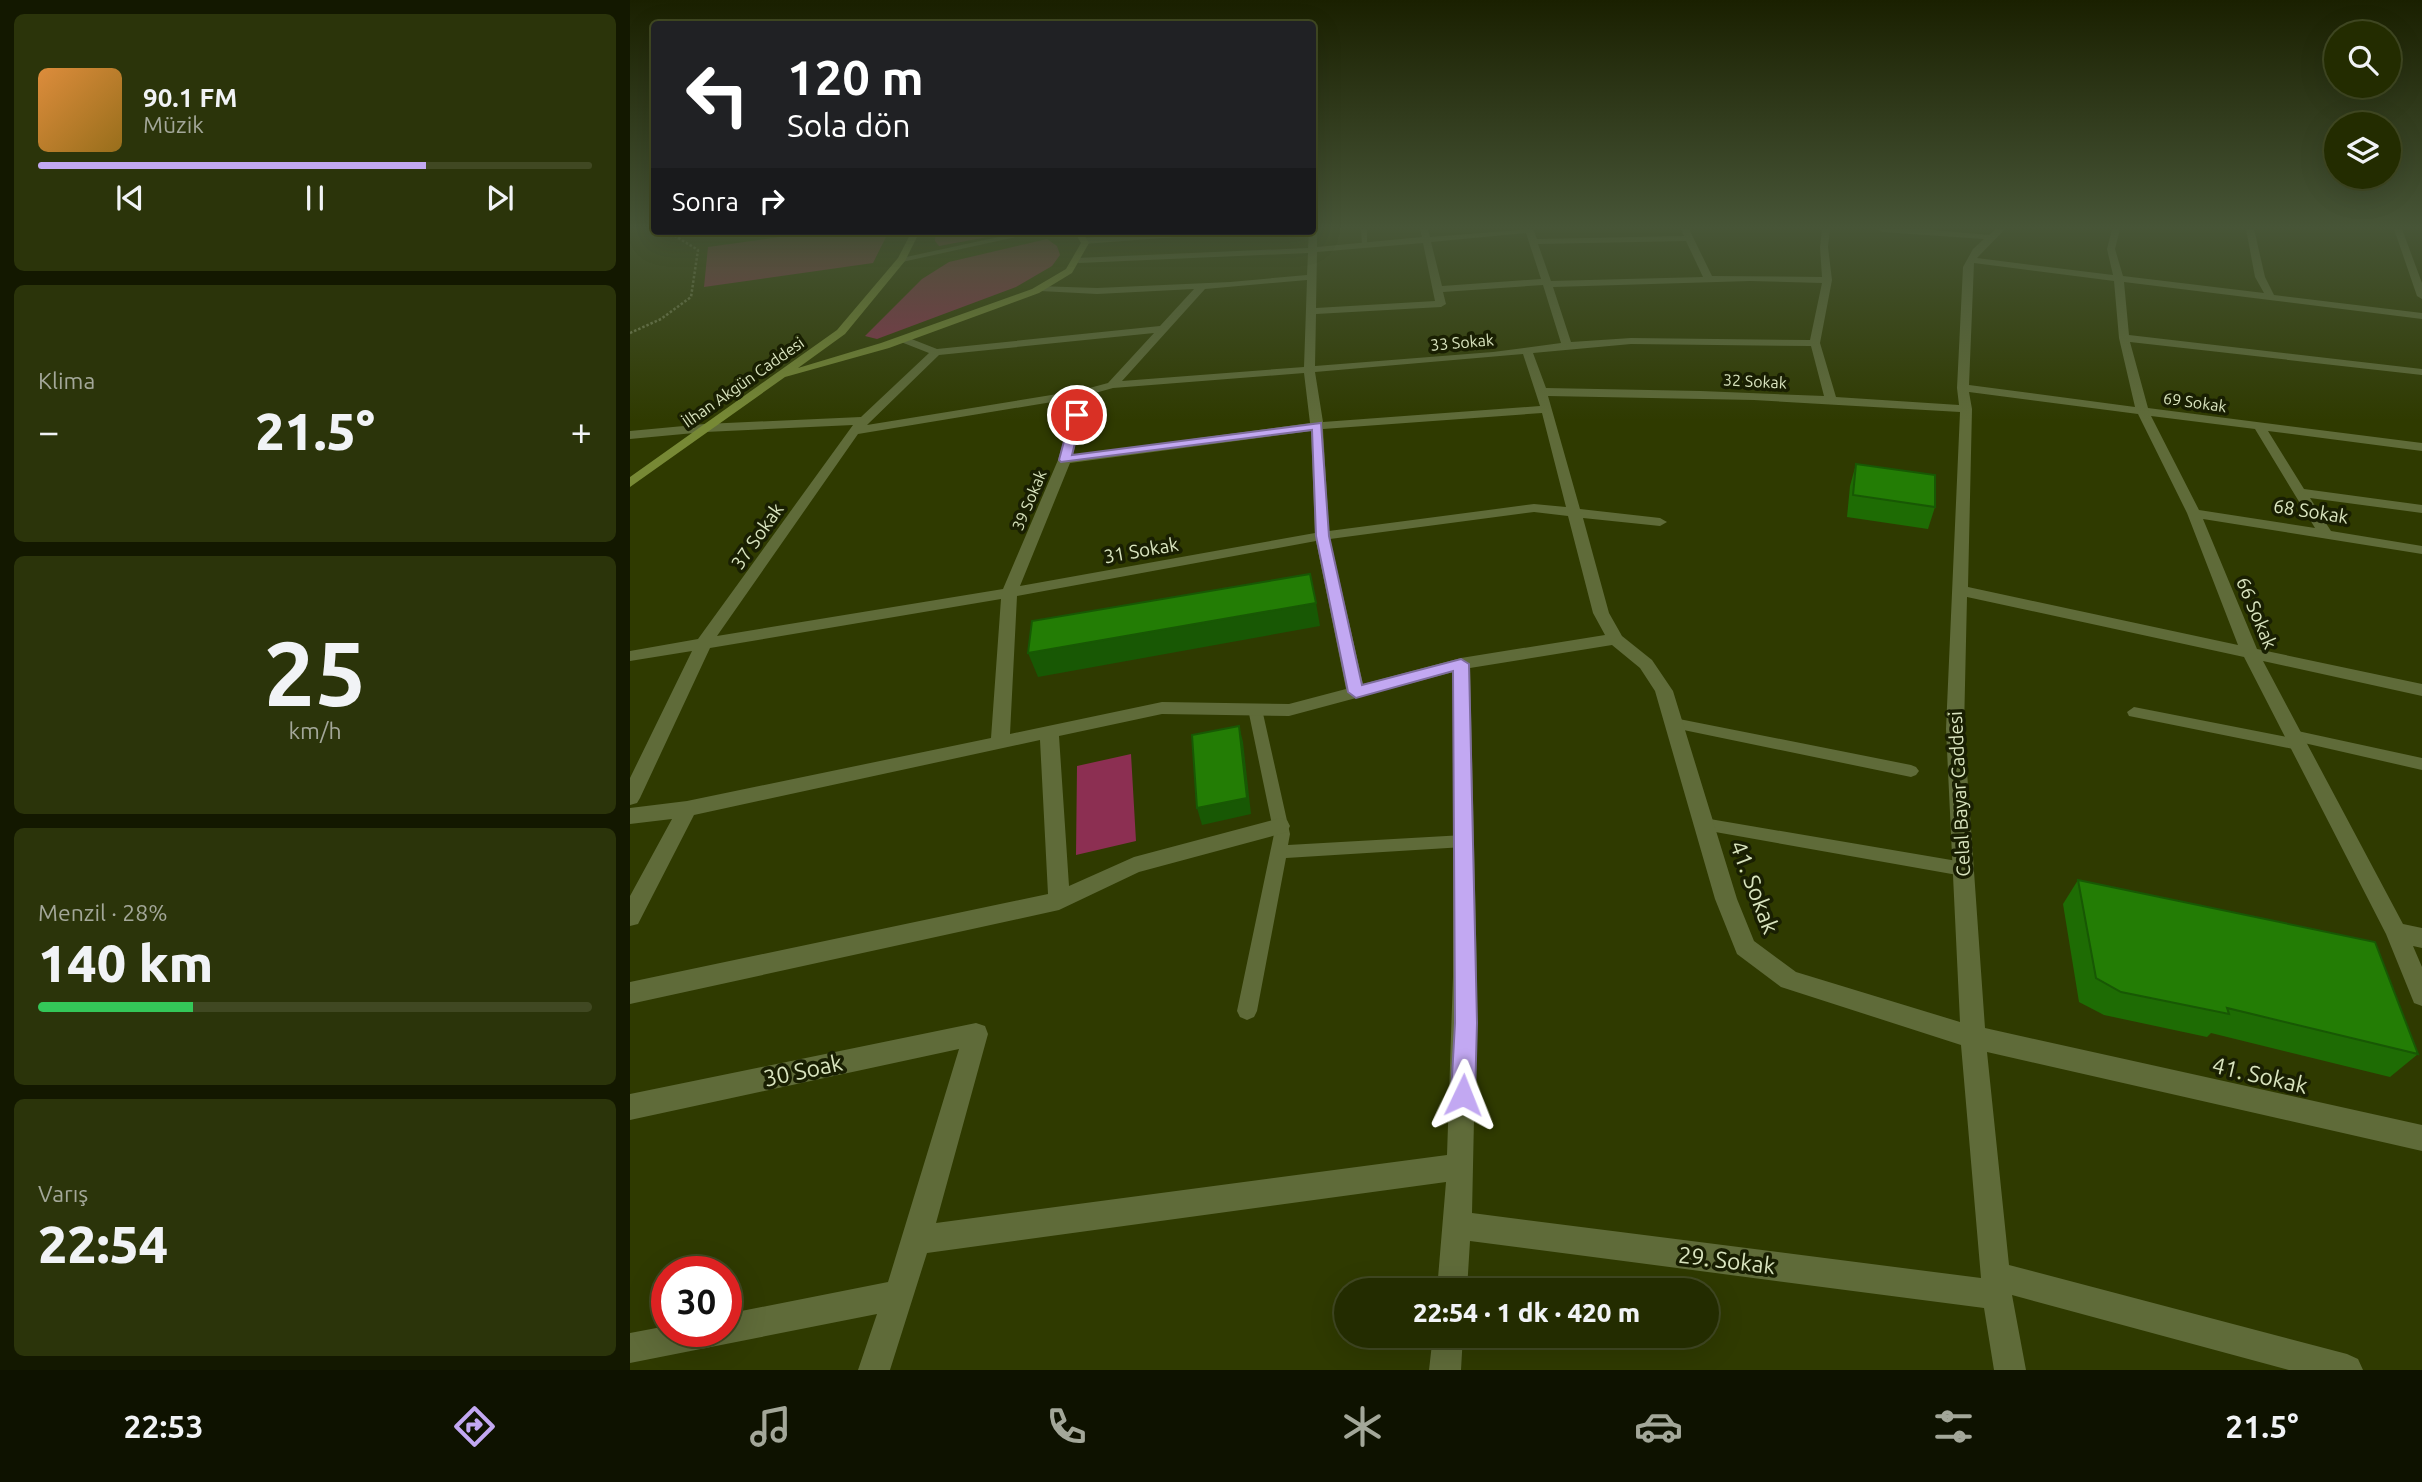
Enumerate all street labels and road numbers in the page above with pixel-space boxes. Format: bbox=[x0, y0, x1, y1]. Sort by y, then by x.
street label: 33 Sokak bbox=[1429, 330, 1495, 354]
street label: İlhan Akgün Caddesi bbox=[679, 333, 807, 431]
street label: 32 Sokak bbox=[1723, 370, 1787, 392]
street label: 69 Sokak bbox=[2162, 389, 2228, 415]
street label: 39 Sokak bbox=[1008, 467, 1050, 533]
street label: 68 Sokak bbox=[2272, 494, 2351, 528]
street label: 37 Sokak bbox=[726, 498, 788, 573]
street label: 31 Sokak bbox=[1102, 533, 1181, 567]
street label: 66 Sokak bbox=[2232, 574, 2282, 653]
street label: Celal Bayar Caddesi bbox=[1944, 711, 1974, 877]
street label: 41. Sokak bbox=[1726, 837, 1784, 937]
street label: 30 Soak bbox=[761, 1049, 845, 1091]
street label: 41. Sokak bbox=[2210, 1052, 2311, 1098]
street label: 29. Sokak bbox=[1677, 1242, 1777, 1278]

